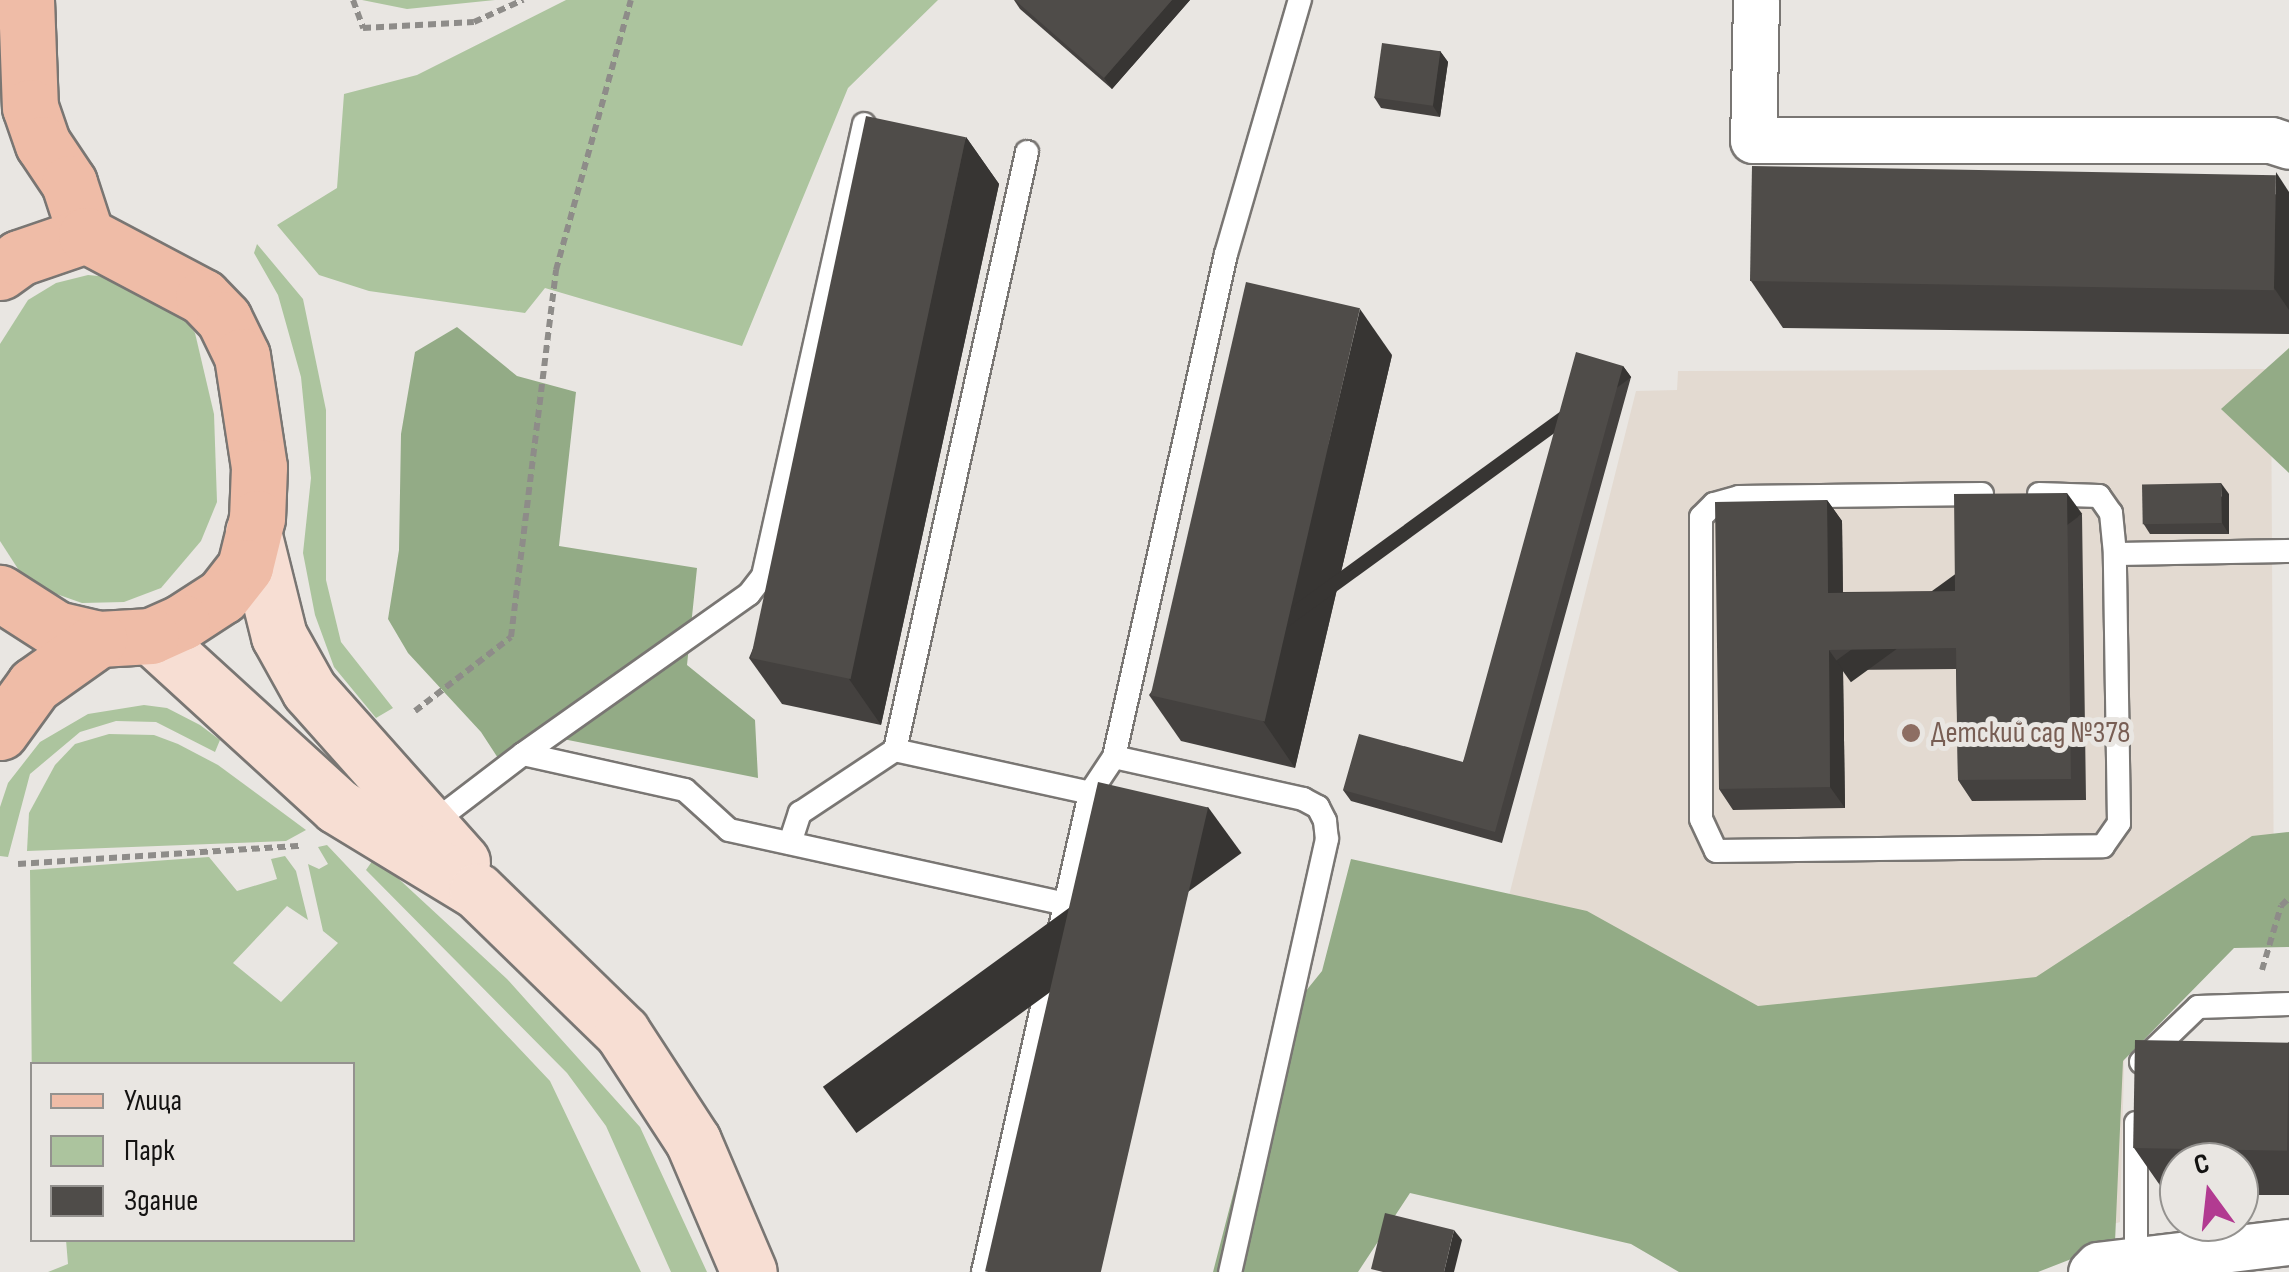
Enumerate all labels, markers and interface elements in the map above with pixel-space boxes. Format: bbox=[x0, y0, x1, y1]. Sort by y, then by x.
place label: Детский сад №378 bbox=[1931, 715, 2130, 751]
marker: Детский сад №378 bbox=[1900, 722, 1922, 744]
legend bbox=[30, 1062, 355, 1242]
text: Улица bbox=[124, 1083, 182, 1119]
text: Парк bbox=[124, 1133, 175, 1169]
north arrow bbox=[2159, 1142, 2259, 1242]
text: С bbox=[2190, 1147, 2213, 1182]
text: Здание bbox=[124, 1183, 198, 1219]

